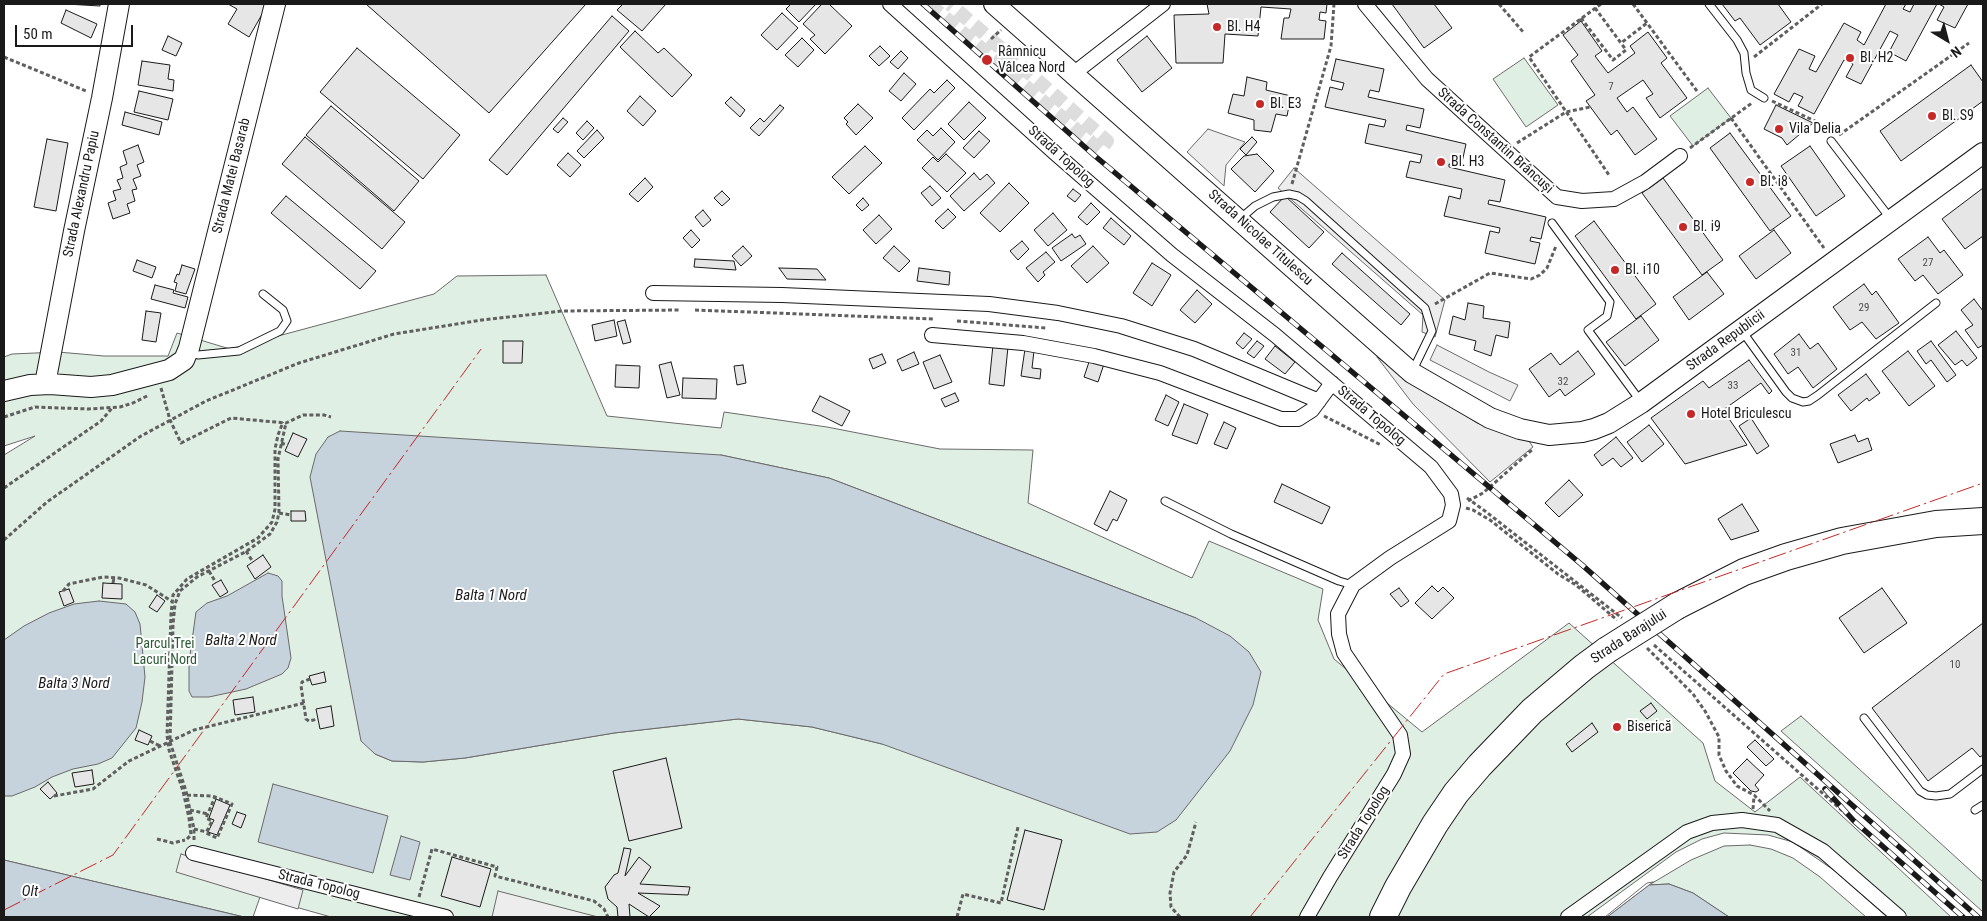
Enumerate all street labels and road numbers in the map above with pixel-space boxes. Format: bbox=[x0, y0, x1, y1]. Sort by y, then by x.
street label: Strada Constantin Brâncuși bbox=[1434, 85, 1556, 197]
street label: Strada Matei Basarab bbox=[210, 117, 254, 235]
street label: Strada Topolog bbox=[1024, 123, 1098, 191]
street label: Strada Alexandru Papiu bbox=[60, 129, 104, 259]
street label: Strada Nicolae Titulescu bbox=[1204, 187, 1316, 289]
street label: Strada Republicii bbox=[1684, 307, 1768, 375]
street label: Strada Topolog bbox=[1334, 383, 1408, 449]
street label: Strada Barajului bbox=[1588, 606, 1670, 668]
street label: Strada Topolog bbox=[1335, 783, 1393, 863]
street label: Strada Topolog bbox=[276, 867, 362, 903]

